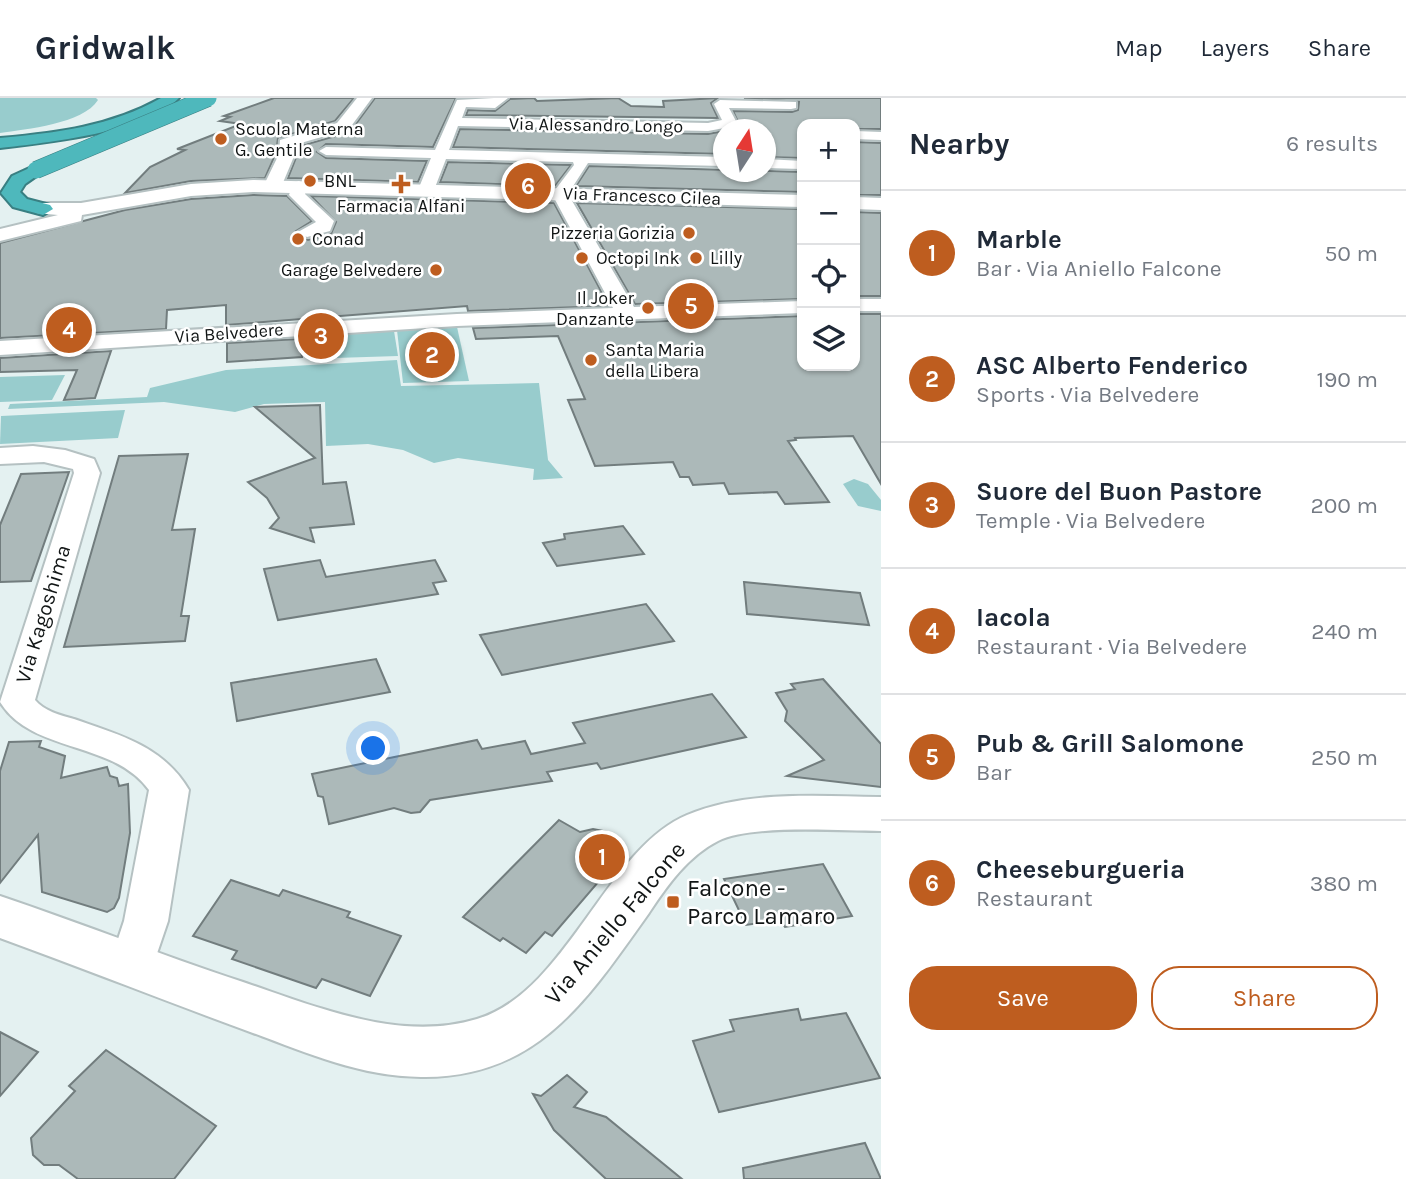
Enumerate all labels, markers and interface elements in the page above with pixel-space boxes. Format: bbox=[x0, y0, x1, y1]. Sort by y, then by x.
text: Gridwalk bbox=[35, 29, 175, 67]
text: Map bbox=[1115, 34, 1163, 62]
text: Layers bbox=[1201, 34, 1270, 62]
text: Share bbox=[1308, 34, 1371, 62]
street label: Via Alessandro Longo bbox=[509, 112, 683, 138]
place label: Scuola Materna G. Gentile bbox=[235, 118, 364, 161]
north arrow bbox=[713, 119, 776, 182]
map controls bbox=[797, 119, 860, 371]
button: + bbox=[797, 119, 860, 182]
text: Nearby bbox=[909, 126, 1009, 162]
text: 6 results bbox=[1286, 130, 1378, 157]
marker: Scuola Materna G. Gentile bbox=[213, 131, 229, 147]
pin: 6 bbox=[505, 160, 551, 212]
place label: BNL bbox=[324, 170, 356, 192]
marker: BNL bbox=[302, 173, 318, 189]
marker: Farmacia Alfani bbox=[393, 176, 409, 192]
street label: Via Francesco Cilea bbox=[562, 182, 722, 210]
button: − bbox=[797, 182, 860, 245]
place label: Farmacia Alfani bbox=[337, 195, 465, 217]
place label: Pizzeria Gorizia bbox=[550, 222, 675, 244]
text: Marble bbox=[976, 224, 1062, 255]
marker: Pizzeria Gorizia bbox=[681, 225, 697, 241]
place label: Conad bbox=[312, 228, 364, 250]
marker: Conad bbox=[290, 231, 306, 247]
text: 1 bbox=[928, 240, 936, 267]
text: 50 m bbox=[1324, 240, 1378, 267]
button: locate bbox=[797, 245, 860, 308]
place label: Octopi Ink bbox=[596, 247, 680, 269]
place label: Lilly bbox=[710, 247, 743, 269]
marker: Octopi Ink bbox=[574, 250, 590, 266]
marker: Lilly bbox=[688, 250, 704, 266]
text: Bar · Via Aniello Falcone bbox=[976, 255, 1222, 282]
place label: Garage Belvedere bbox=[281, 259, 422, 281]
marker: Garage Belvedere bbox=[428, 262, 444, 278]
pin: 5 bbox=[668, 280, 714, 332]
place label: Il Joker Danzante bbox=[556, 287, 634, 330]
marker: Il Joker Danzante bbox=[640, 300, 656, 316]
pin: 4 bbox=[46, 304, 92, 356]
button: layers bbox=[797, 308, 860, 371]
pin: 3 bbox=[298, 310, 344, 362]
street label: Via Belvedere bbox=[174, 318, 284, 348]
pin: 2 bbox=[409, 329, 455, 381]
place label: Santa Maria della Libera bbox=[605, 339, 705, 382]
text: ASC Alberto Fenderico bbox=[976, 350, 1248, 381]
marker: Santa Maria della Libera bbox=[583, 352, 599, 368]
text: 2 bbox=[925, 366, 939, 393]
text: 190 m bbox=[1316, 366, 1378, 393]
text: Sports · Via Belvedere bbox=[976, 381, 1199, 408]
text: Suore del Buon Pastore bbox=[976, 476, 1262, 507]
text: 3 bbox=[925, 492, 939, 519]
text: 200 m bbox=[1310, 492, 1378, 519]
text: Temple · Via Belvedere bbox=[976, 507, 1205, 534]
street label: Via Kagoshima bbox=[11, 542, 75, 686]
text: Iacola bbox=[976, 602, 1051, 633]
text: 4 bbox=[925, 618, 939, 645]
text: 240 m bbox=[1311, 618, 1378, 645]
text: Restaurant · Via Belvedere bbox=[976, 633, 1247, 660]
text: Pub & Grill Salomone bbox=[976, 728, 1244, 759]
your location bbox=[356, 731, 390, 765]
text: 5 bbox=[925, 744, 939, 771]
text: 250 m bbox=[1311, 744, 1378, 771]
text: Bar bbox=[976, 759, 1011, 786]
pin: 1 bbox=[579, 831, 625, 883]
street label: Via Aniello Falcone bbox=[539, 836, 691, 1010]
text: Cheeseburgueria bbox=[976, 854, 1185, 885]
text: 6 bbox=[925, 870, 939, 897]
text: 380 m bbox=[1310, 870, 1378, 897]
place label: Falcone - Parco Lamaro bbox=[687, 874, 835, 930]
text: Restaurant bbox=[976, 885, 1093, 912]
marker: Falcone - Parco Lamaro bbox=[665, 894, 681, 910]
button: Save bbox=[909, 966, 1137, 1030]
button: Share bbox=[1151, 966, 1378, 1030]

